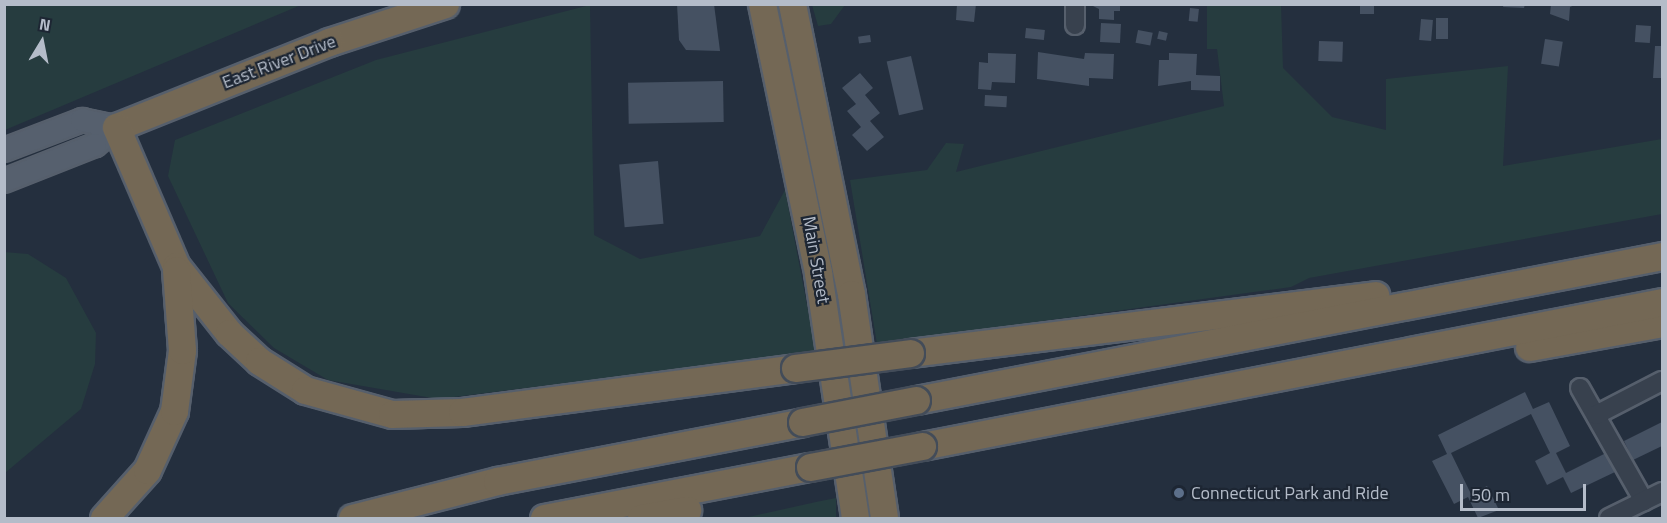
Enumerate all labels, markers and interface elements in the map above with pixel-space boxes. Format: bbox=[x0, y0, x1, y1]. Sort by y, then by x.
text: N bbox=[38, 11, 53, 37]
north arrow bbox=[12, 12, 72, 72]
street label: East River Drive bbox=[219, 30, 339, 94]
street label: Main Street bbox=[798, 215, 834, 305]
scale bar bbox=[1463, 472, 1589, 510]
text: 50 m bbox=[1471, 481, 1510, 508]
place label: Connecticut Park and Ride bbox=[1191, 482, 1389, 504]
marker: Connecticut Park and Ride bbox=[1172, 486, 1186, 500]

